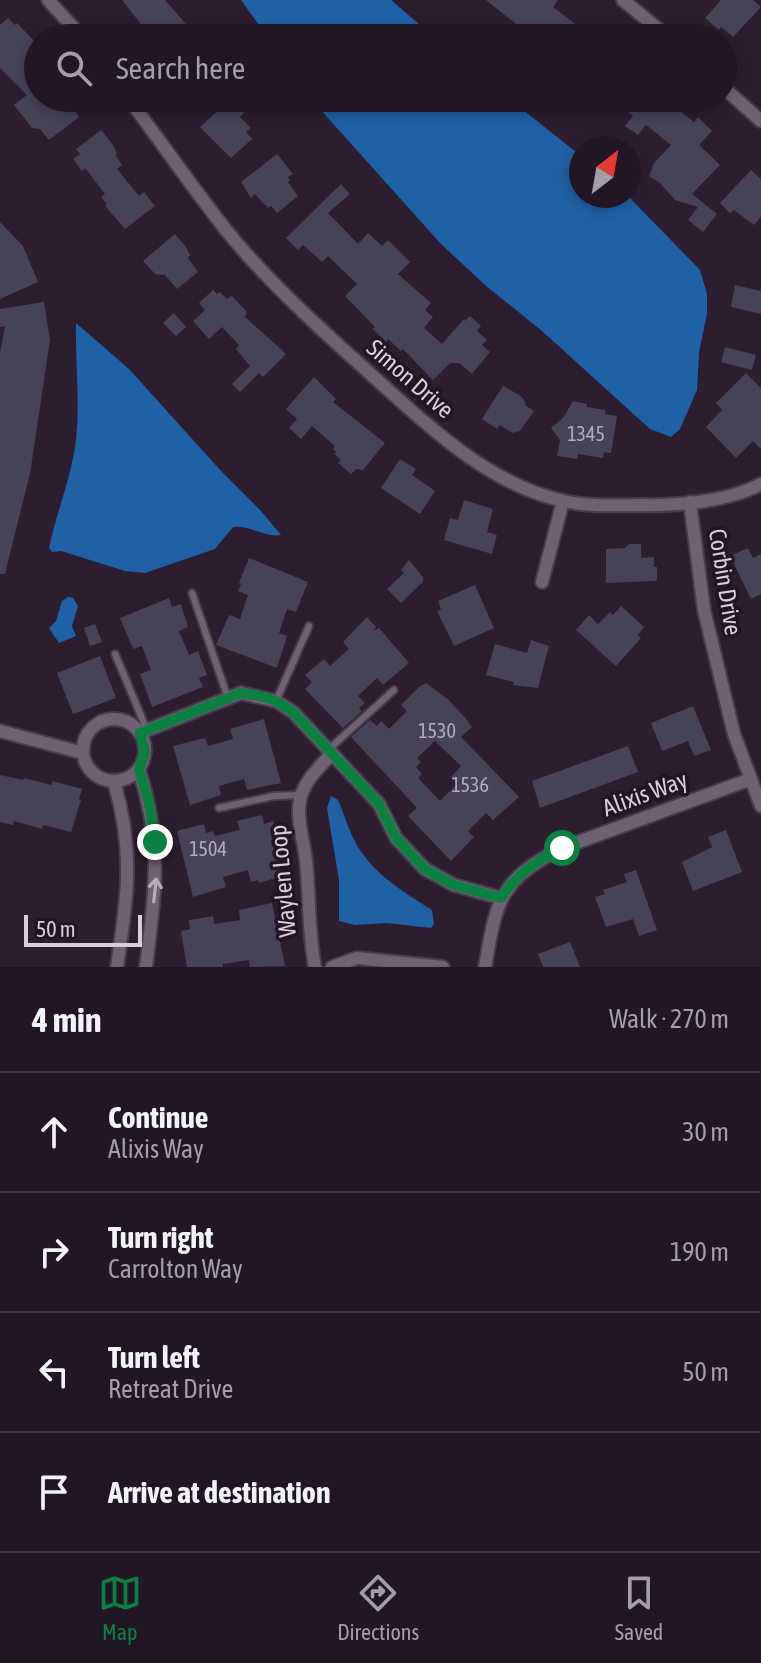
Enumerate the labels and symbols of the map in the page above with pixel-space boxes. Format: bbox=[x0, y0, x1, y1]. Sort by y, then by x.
north arrow bbox=[569, 136, 641, 208]
street label: Simon Drive bbox=[362, 334, 459, 423]
house number: 1345 bbox=[567, 422, 605, 445]
street label: Corbin Drive bbox=[704, 527, 747, 637]
house number: 1530 bbox=[418, 719, 456, 742]
street label: Alixis Way bbox=[599, 766, 691, 821]
house number: 1536 bbox=[451, 773, 489, 796]
route end bbox=[137, 824, 173, 860]
street label: Waylen Loop bbox=[264, 824, 301, 938]
route start bbox=[544, 830, 580, 866]
house number: 1504 bbox=[189, 837, 227, 860]
one-way arrow bbox=[148, 877, 163, 904]
scale bar bbox=[24, 911, 142, 947]

